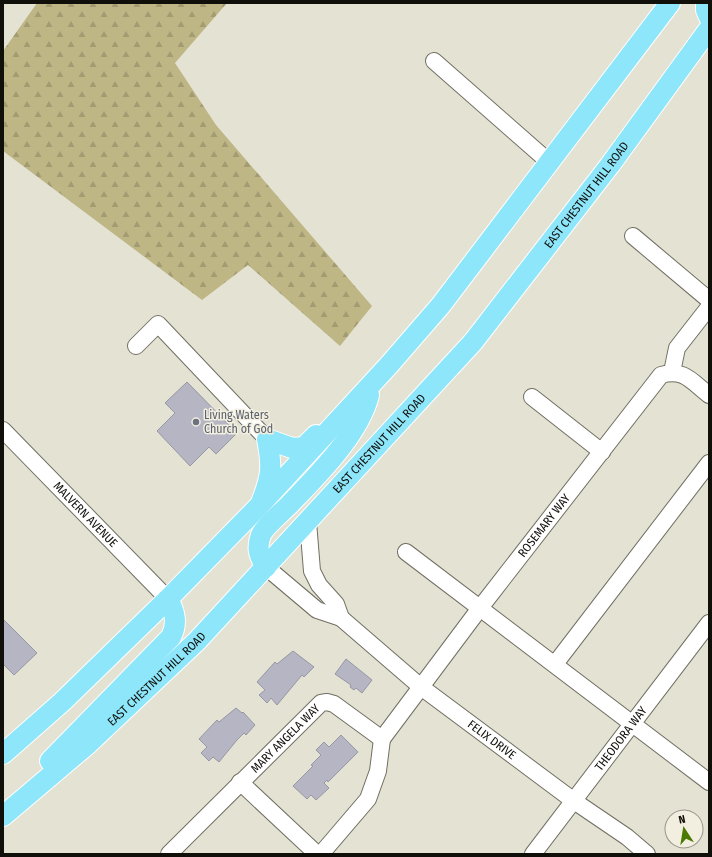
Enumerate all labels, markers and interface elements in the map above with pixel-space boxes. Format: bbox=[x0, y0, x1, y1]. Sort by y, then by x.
street label: EAST CHESTNUT HILL ROAD bbox=[541, 139, 632, 251]
street label: EAST CHESTNUT HILL ROAD bbox=[330, 391, 428, 496]
place label: Living Waters Church of God bbox=[204, 408, 273, 436]
marker: Living Waters Church of God bbox=[191, 417, 201, 427]
street label: MALVERN AVENUE bbox=[51, 479, 121, 550]
street label: ROSEMARY WAY bbox=[515, 491, 573, 560]
street label: EAST CHESTNUT HILL ROAD bbox=[105, 629, 209, 729]
street label: MARY ANGELA WAY bbox=[248, 701, 323, 776]
street label: THEODORA WAY bbox=[592, 704, 650, 773]
street label: FELIX DRIVE bbox=[465, 717, 519, 762]
north arrow bbox=[664, 809, 704, 849]
text: N bbox=[677, 813, 687, 827]

